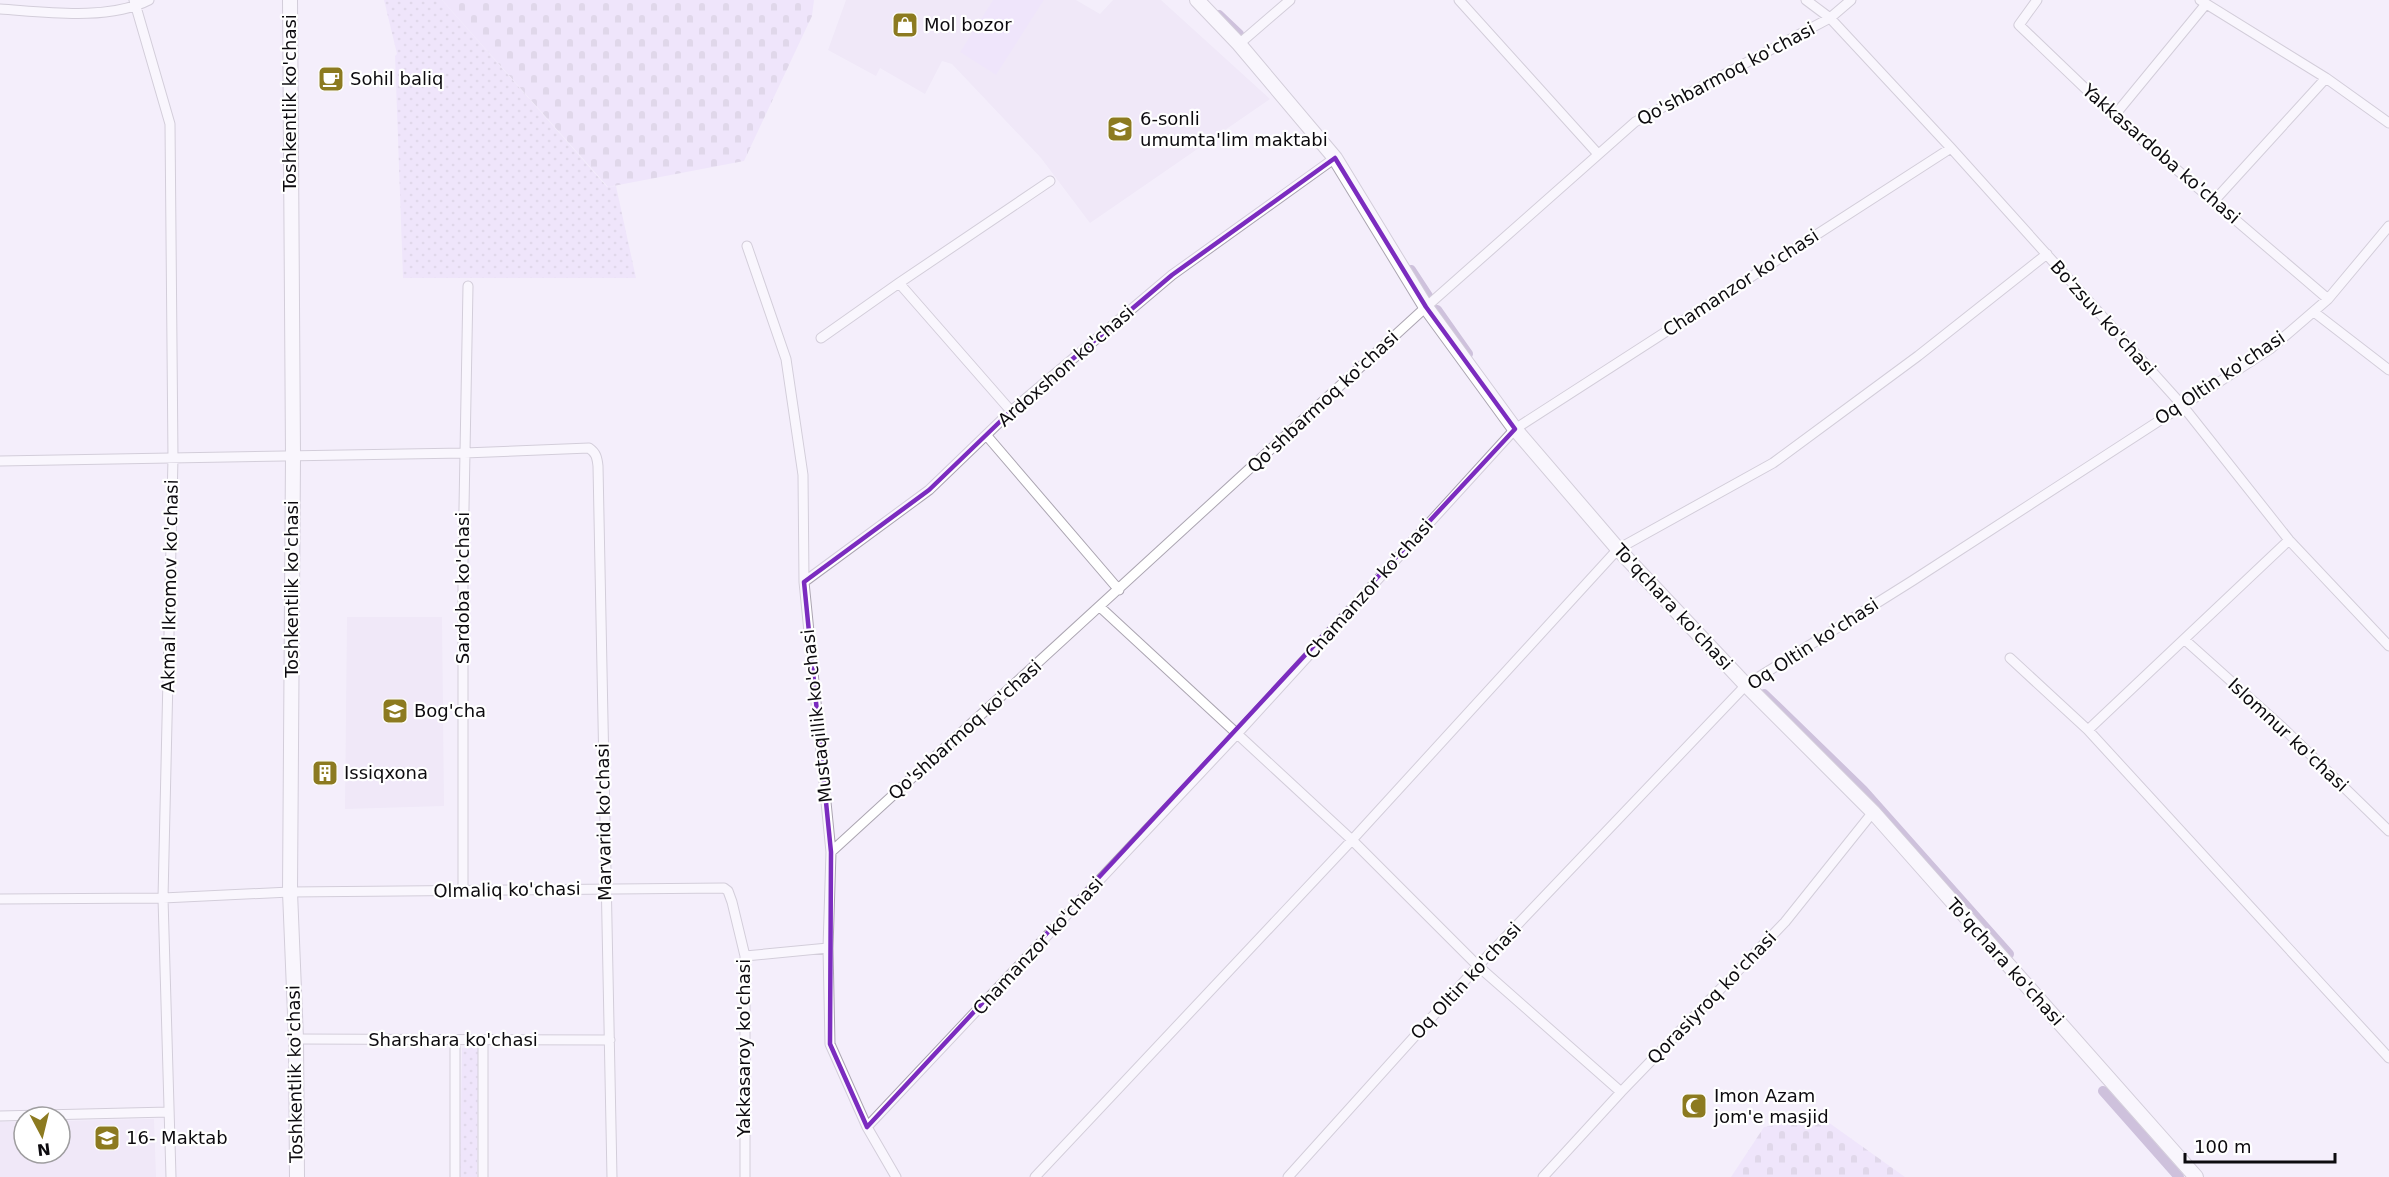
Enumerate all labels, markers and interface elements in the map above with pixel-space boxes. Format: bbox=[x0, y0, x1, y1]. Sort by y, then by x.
shop icon: Mol bozor bbox=[890, 10, 920, 40]
street label: Toshkentlik ko'chasi bbox=[279, 14, 300, 193]
place label: Mol bozor bbox=[924, 14, 1012, 35]
street label: Qo'shbarmoq ko'chasi bbox=[1633, 18, 1818, 129]
cafe icon: Sohil baliq bbox=[316, 64, 346, 94]
place label: Sohil baliq bbox=[350, 68, 443, 89]
street label: Yakkasardoba ko'chasi bbox=[2078, 79, 2244, 228]
place label: 6-sonli umumta'lim maktabi bbox=[1140, 108, 1328, 150]
school or university icon: 6-sonli umumta'lim maktabi bbox=[1105, 114, 1135, 144]
street label: Chamanzor ko'chasi bbox=[1659, 224, 1822, 341]
street label: Bo'zsuv ko'chasi bbox=[2046, 256, 2160, 379]
street label: Ardoxshon ko'chasi bbox=[993, 301, 1138, 430]
street label: Qo'shbarmoq ko'chasi bbox=[1243, 326, 1402, 477]
street label: Oq Oltin ko'chasi bbox=[2151, 326, 2289, 429]
street label: Akmal Ikromov ko'chasi bbox=[157, 479, 182, 693]
street label: Toshkentlik ko'chasi bbox=[281, 500, 302, 679]
street label: Sardoba ko'chasi bbox=[452, 512, 473, 664]
street label: Chamanzor ko'chasi bbox=[1300, 514, 1437, 663]
street label: To'qchara ko'chasi bbox=[1609, 539, 1737, 674]
street label: Oq Oltin ko'chasi bbox=[1743, 593, 1882, 694]
street label: Mustaqillik ko'chasi bbox=[797, 628, 836, 804]
street label: Qo'shbarmoq ko'chasi bbox=[884, 655, 1045, 804]
street label: Islomnur ko'chasi bbox=[2224, 674, 2353, 796]
school or university icon: Bog'cha bbox=[380, 696, 410, 726]
place label: Bog'cha bbox=[414, 700, 486, 721]
street label: Marvarid ko'chasi bbox=[592, 743, 615, 901]
building icon: Issiqxona bbox=[310, 758, 340, 788]
place label: Issiqxona bbox=[344, 762, 428, 783]
street label: Chamanzor ko'chasi bbox=[968, 872, 1107, 1019]
street label: Olmaliq ko'chasi bbox=[433, 878, 581, 901]
street label: To'qchara ko'chasi bbox=[1942, 893, 2068, 1030]
street label: Oq Oltin ko'chasi bbox=[1406, 918, 1525, 1043]
street label: Qorasiyroq ko'chasi bbox=[1643, 927, 1780, 1068]
street label: Yakkasaroy ko'chasi bbox=[733, 959, 754, 1138]
street label: Toshkentlik ko'chasi bbox=[282, 985, 307, 1164]
street label: Sharshara ko'chasi bbox=[368, 1029, 538, 1050]
place label: Imon Azam jom'e masjid bbox=[1713, 1085, 1829, 1127]
mosque icon: Imon Azam jom'e masjid bbox=[1679, 1091, 1709, 1121]
north arrow bbox=[12, 1105, 72, 1165]
school or university icon: 16- Maktab bbox=[92, 1123, 122, 1153]
scale bar bbox=[2185, 1126, 2335, 1164]
place label: 16- Maktab bbox=[126, 1127, 228, 1148]
text: 100 m bbox=[2194, 1136, 2252, 1157]
text: N bbox=[36, 1139, 52, 1160]

